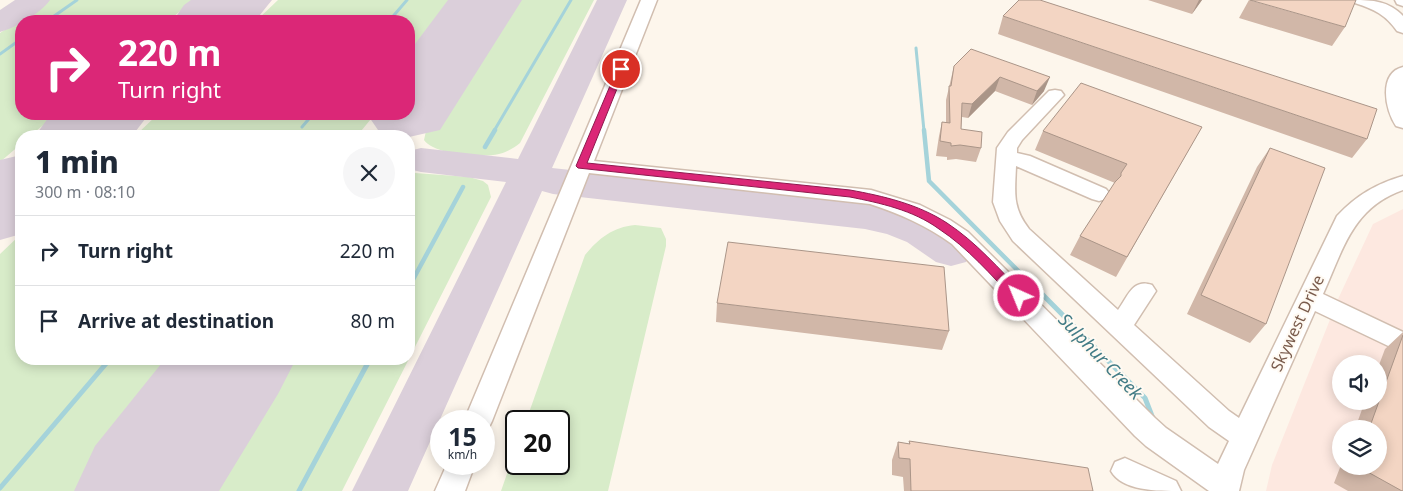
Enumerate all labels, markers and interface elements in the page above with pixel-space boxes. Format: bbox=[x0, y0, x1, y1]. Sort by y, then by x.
text: 220 m bbox=[118, 29, 221, 76]
icon: right bbox=[35, 35, 100, 100]
pin bbox=[600, 48, 642, 90]
icon: arrive bbox=[607, 55, 635, 83]
text: Turn right bbox=[118, 74, 221, 104]
text: 1 min bbox=[35, 141, 119, 182]
button: close bbox=[343, 147, 395, 199]
text: 300 m · 08:10 bbox=[35, 181, 135, 203]
icon: right bbox=[35, 237, 63, 265]
text: Turn right bbox=[78, 238, 173, 264]
text: 220 m bbox=[340, 238, 395, 264]
position arrow bbox=[992, 269, 1044, 321]
street label: Skywest Drive bbox=[1265, 271, 1329, 375]
icon: arrive bbox=[35, 307, 63, 335]
text: Arrive at destination bbox=[78, 308, 274, 334]
text: 80 m bbox=[351, 308, 395, 334]
water label: Sulphur Creek bbox=[1054, 308, 1149, 405]
map controls bbox=[1332, 355, 1387, 475]
button: sound bbox=[1332, 355, 1387, 410]
speed limit sign: 20 bbox=[505, 410, 570, 475]
text: 15 bbox=[448, 419, 477, 453]
button: layers bbox=[1332, 420, 1387, 475]
text: km/h bbox=[448, 446, 477, 463]

